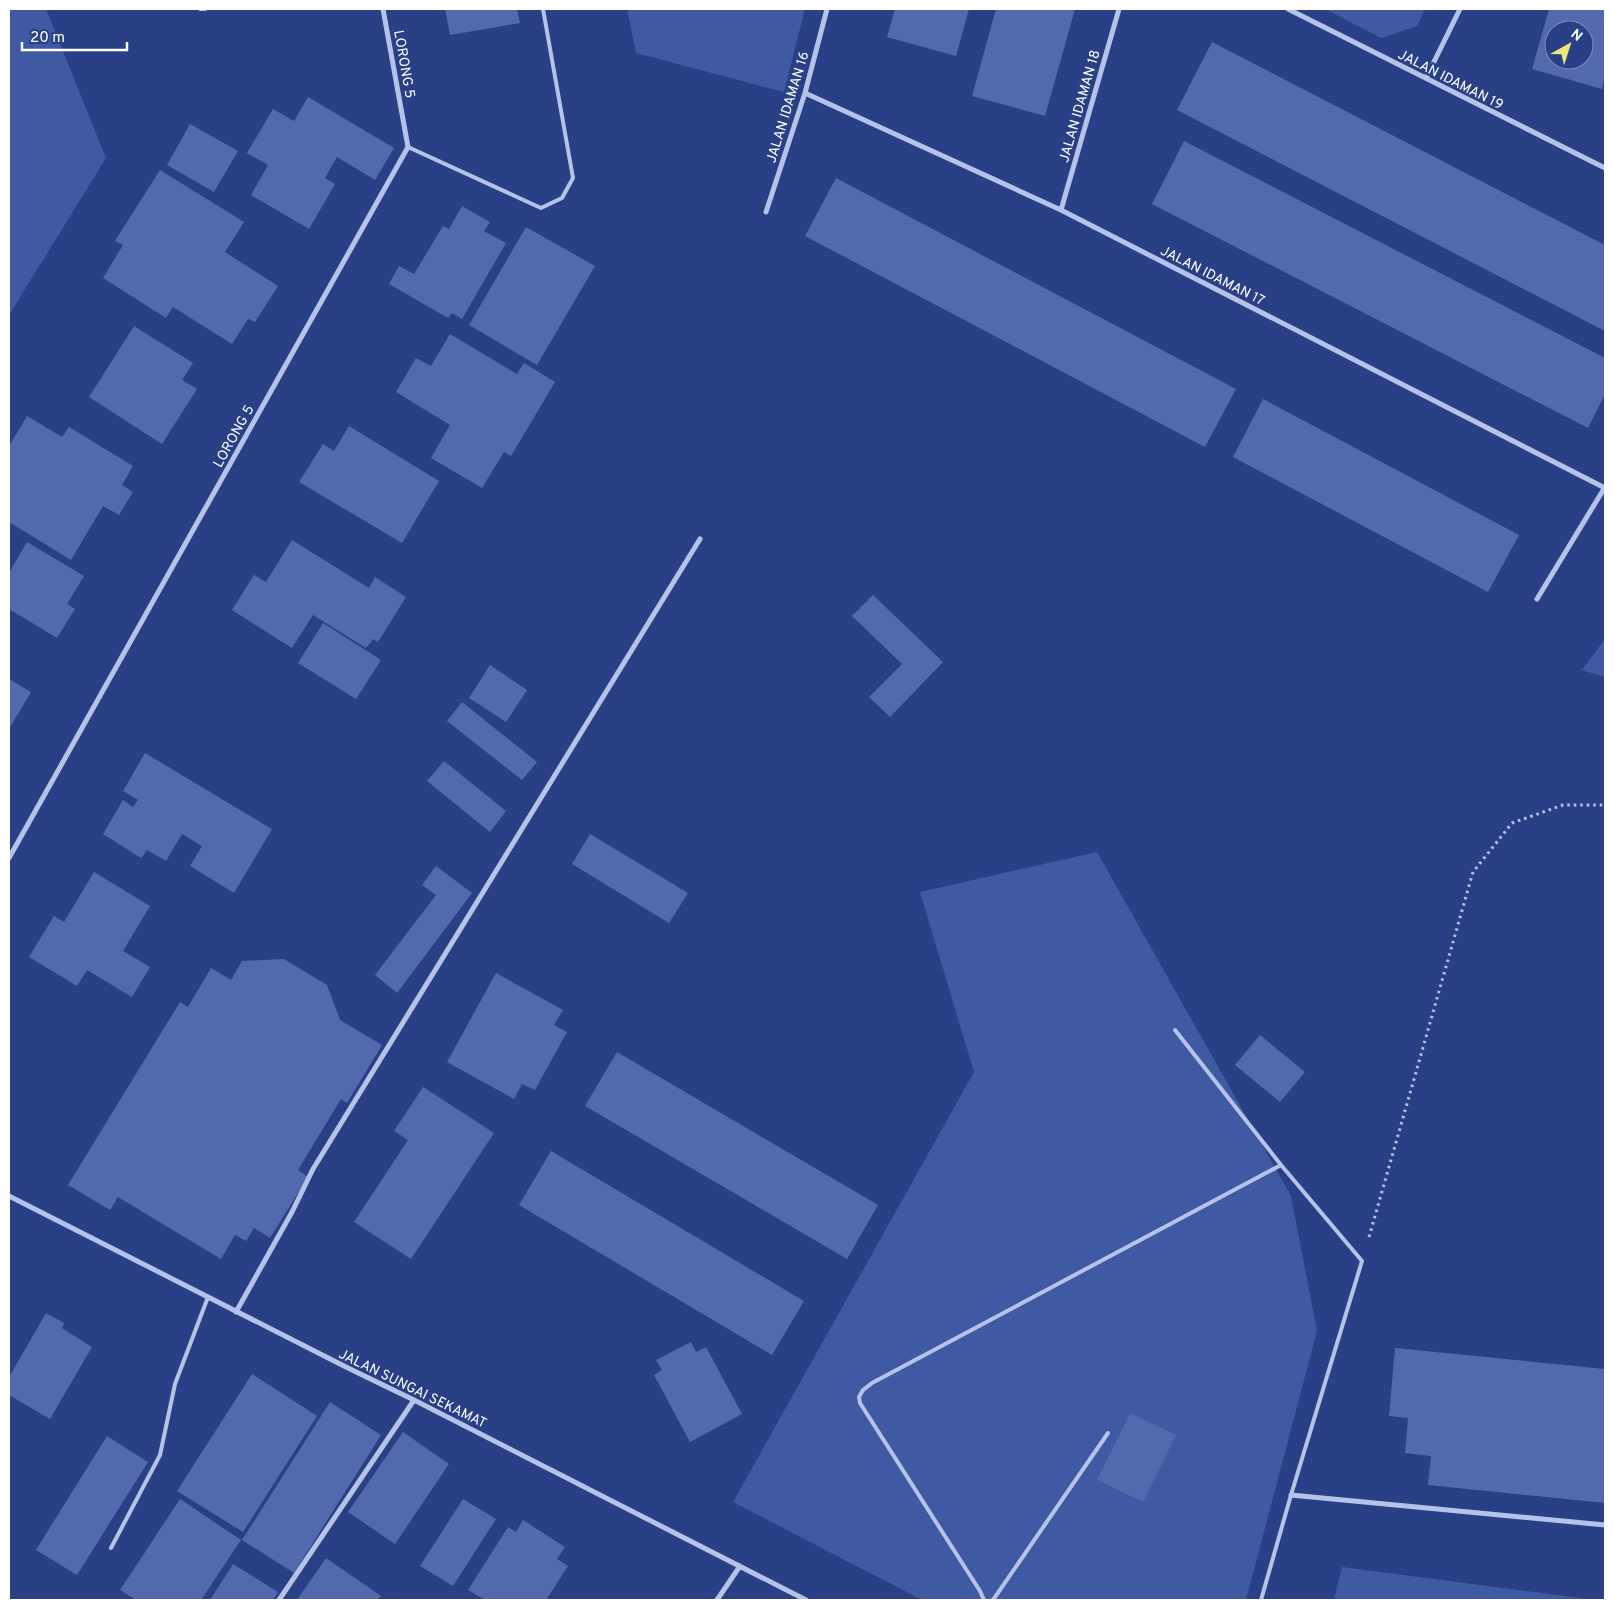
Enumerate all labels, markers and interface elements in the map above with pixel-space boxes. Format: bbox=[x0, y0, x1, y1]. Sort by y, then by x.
scale bar bbox=[22, 20, 128, 52]
north arrow bbox=[1544, 20, 1594, 70]
text: N bbox=[1567, 26, 1585, 46]
text: 20 m bbox=[30, 29, 65, 48]
street label: LORONG 5 bbox=[389, 29, 418, 100]
street label: JALAN IDAMAN 19 bbox=[1395, 46, 1506, 114]
street label: JALAN IDAMAN 18 bbox=[1056, 48, 1105, 165]
street label: JALAN IDAMAN 16 bbox=[763, 50, 814, 165]
street label: JALAN IDAMAN 17 bbox=[1157, 243, 1267, 310]
street label: LORONG 5 bbox=[210, 402, 258, 471]
street label: JALAN SUNGAI SEKAMAT bbox=[335, 1346, 489, 1433]

